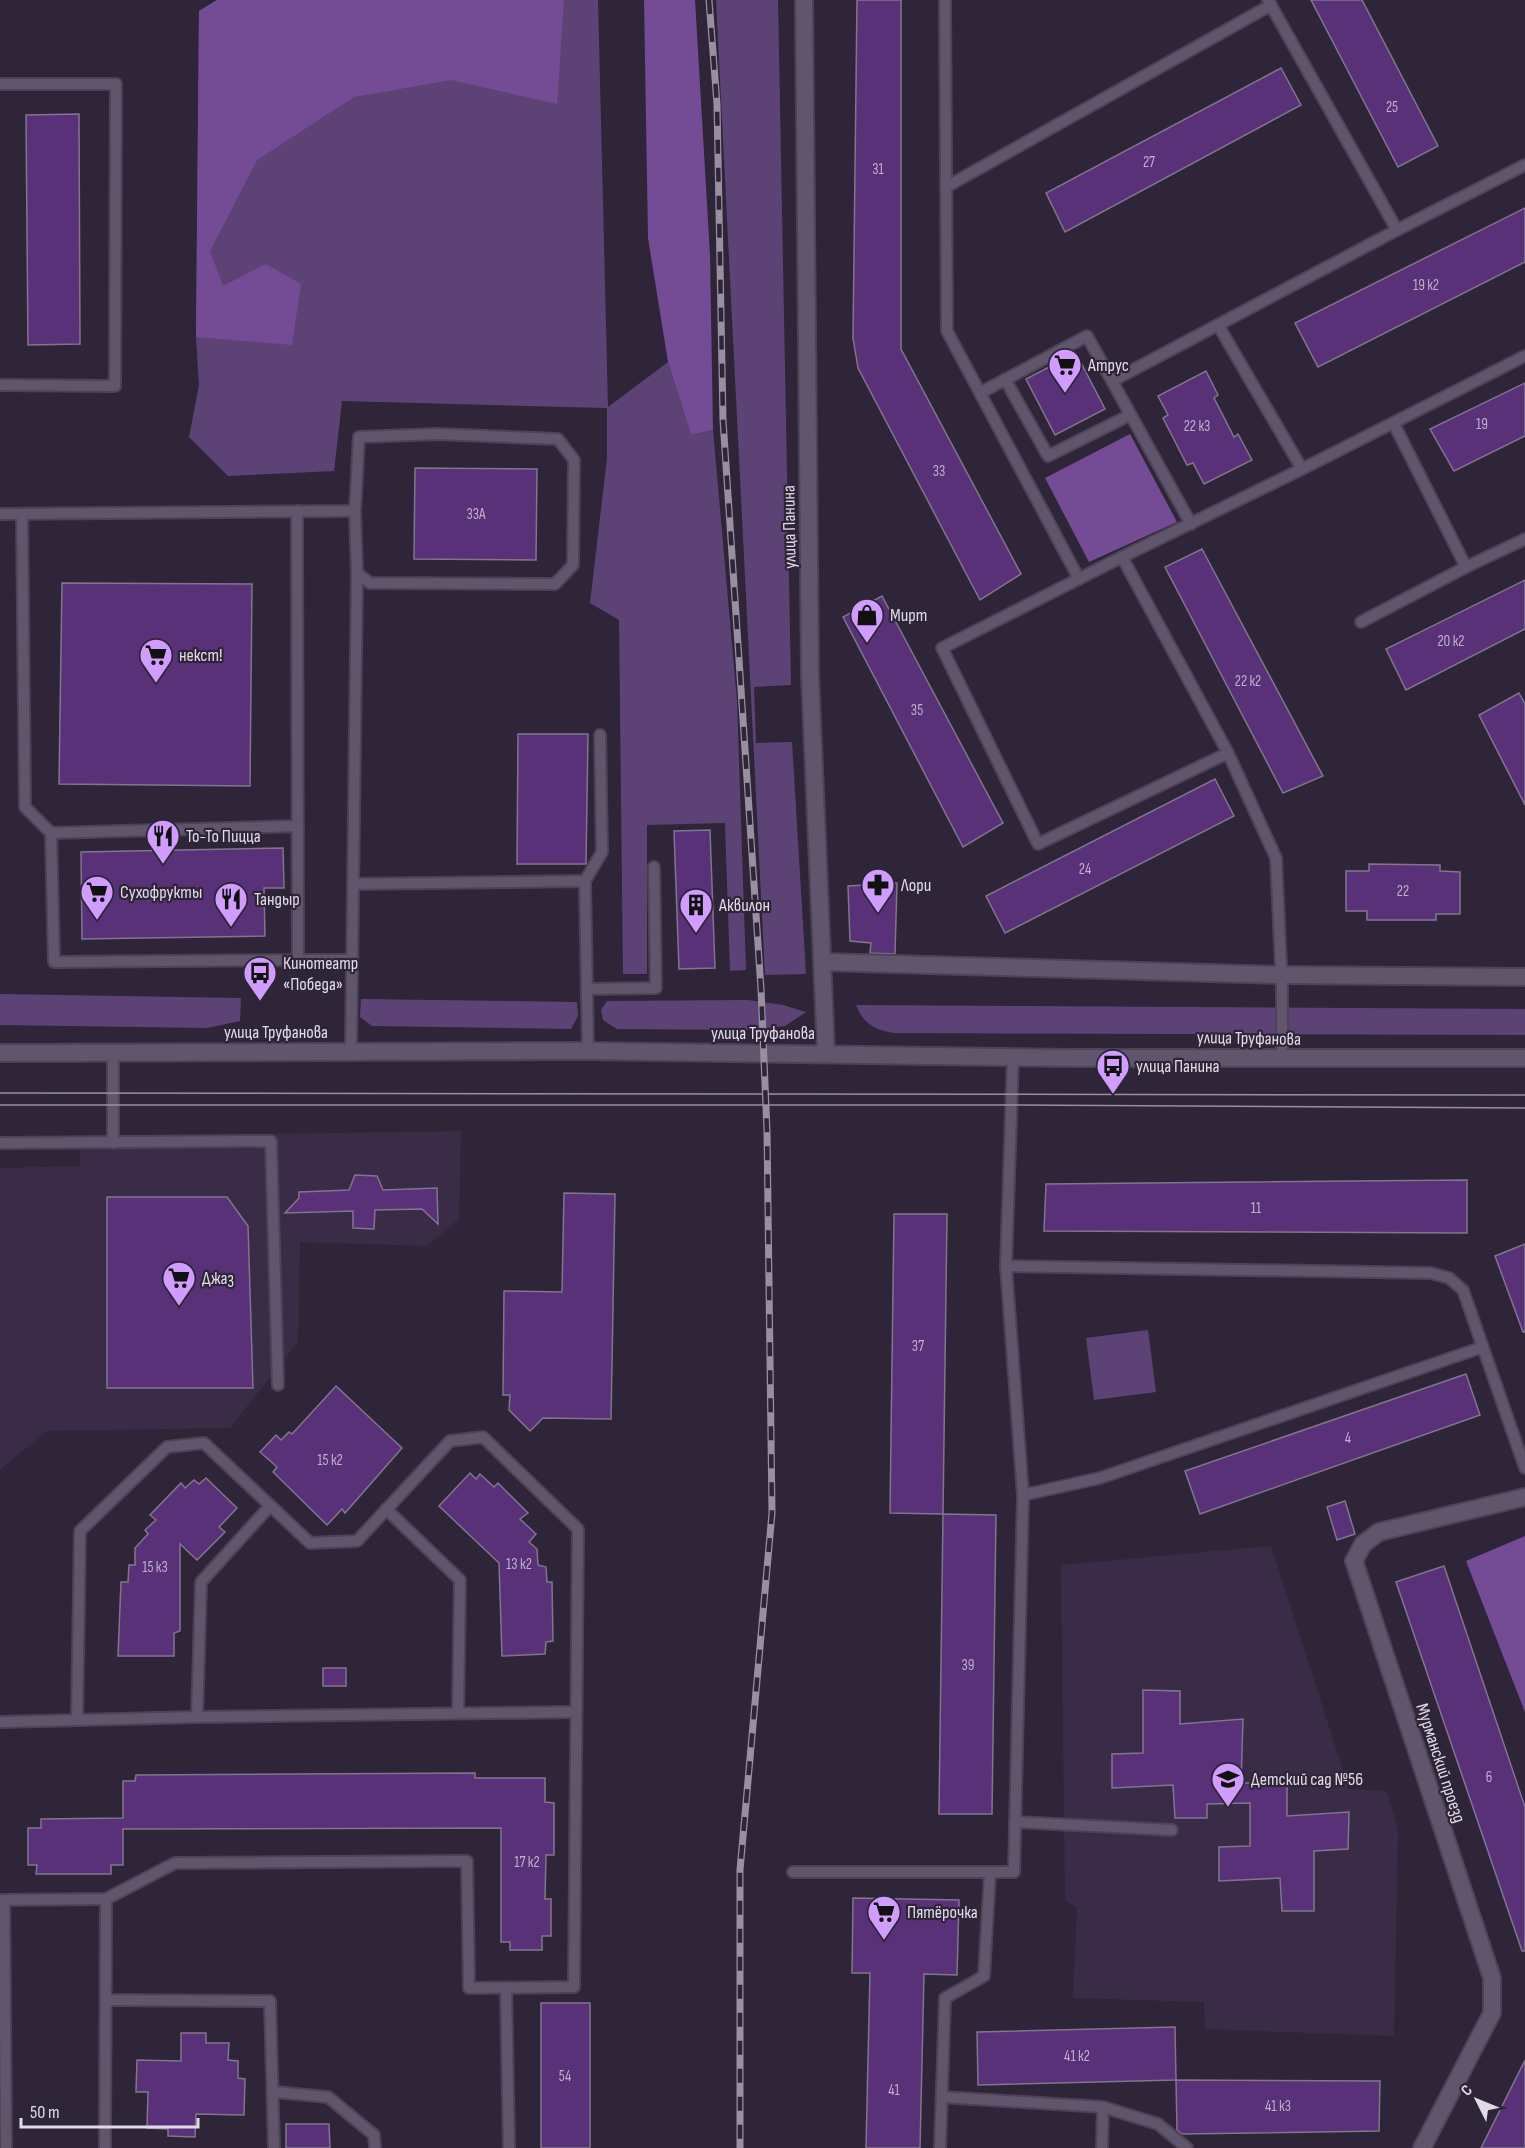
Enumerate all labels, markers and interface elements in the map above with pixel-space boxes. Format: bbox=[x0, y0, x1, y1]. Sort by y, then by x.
house number: 25 bbox=[1386, 98, 1398, 117]
house number: 27 bbox=[1143, 153, 1155, 172]
house number: 31 bbox=[872, 160, 885, 179]
house number: 19 к2 bbox=[1413, 276, 1439, 295]
supermarket icon: Атрус bbox=[1047, 347, 1083, 394]
place label: Атрус bbox=[1087, 355, 1129, 376]
house number: 19 bbox=[1476, 415, 1488, 434]
house number: 22 к3 bbox=[1184, 417, 1210, 436]
house number: 33 bbox=[933, 462, 945, 481]
street label: улица Панина bbox=[778, 485, 801, 569]
house number: 33А bbox=[466, 505, 486, 524]
shop icon: Мирт bbox=[849, 597, 885, 644]
place label: Мирт bbox=[890, 605, 927, 626]
house number: 20 к2 bbox=[1437, 632, 1465, 651]
supermarket icon: некст! bbox=[138, 637, 174, 684]
place label: некст! bbox=[179, 645, 222, 666]
house number: 22 к2 bbox=[1235, 672, 1261, 691]
house number: 35 bbox=[911, 701, 923, 720]
restaurant icon: То-То Пицца bbox=[145, 818, 181, 865]
place label: То-То Пицца bbox=[186, 826, 261, 847]
house number: 24 bbox=[1079, 860, 1091, 879]
pharmacy icon: Лори bbox=[860, 867, 896, 914]
supermarket icon: Сухофрукты bbox=[79, 874, 115, 921]
place label: Лори bbox=[900, 875, 931, 896]
restaurant icon: Тандыр bbox=[213, 881, 249, 928]
place label: Сухофрукты bbox=[120, 882, 202, 903]
house number: 22 bbox=[1397, 882, 1409, 901]
building icon: Аквилон bbox=[678, 887, 714, 934]
place label: Тандыр bbox=[254, 889, 300, 910]
place label: Аквилон bbox=[718, 895, 770, 916]
place label: Кинотеатр «Победа» bbox=[283, 953, 358, 995]
bus stop icon: Кинотеатр «Победа» bbox=[242, 955, 278, 1002]
street label: улица Труфанова bbox=[224, 1022, 328, 1043]
street label: улица Труфанова bbox=[711, 1023, 815, 1044]
street label: улица Труфанова bbox=[1197, 1027, 1301, 1050]
bus stop icon: улица Панина bbox=[1095, 1048, 1131, 1095]
place label: улица Панина bbox=[1136, 1056, 1220, 1077]
house number: 11 bbox=[1251, 1199, 1262, 1218]
supermarket icon: Джаз bbox=[161, 1260, 197, 1307]
place label: Джаз bbox=[202, 1268, 234, 1289]
house number: 37 bbox=[912, 1337, 924, 1356]
house number: 4 bbox=[1345, 1429, 1351, 1448]
house number: 15 к2 bbox=[317, 1451, 343, 1470]
house number: 13 к2 bbox=[506, 1555, 532, 1574]
house number: 15 к3 bbox=[142, 1558, 168, 1577]
house number: 39 bbox=[962, 1656, 974, 1675]
street label: Мурманский проезд bbox=[1411, 1701, 1470, 1825]
school or university icon: Детский сад №56 bbox=[1210, 1761, 1246, 1808]
house number: 6 bbox=[1486, 1768, 1492, 1787]
place label: Детский сад №56 bbox=[1251, 1769, 1363, 1790]
house number: 17 к2 bbox=[514, 1853, 540, 1872]
supermarket icon: Пятёрочка bbox=[866, 1894, 902, 1941]
place label: Пятёрочка bbox=[907, 1902, 978, 1923]
house number: 41 к2 bbox=[1064, 2047, 1090, 2066]
house number: 54 bbox=[559, 2067, 571, 2086]
north arrow bbox=[1447, 2070, 1507, 2130]
house number: 41 bbox=[888, 2081, 901, 2100]
text: С bbox=[1457, 2081, 1477, 2100]
scale bar bbox=[21, 2091, 198, 2129]
house number: 41 к3 bbox=[1265, 2097, 1291, 2116]
text: 50 m bbox=[30, 2102, 60, 2123]

